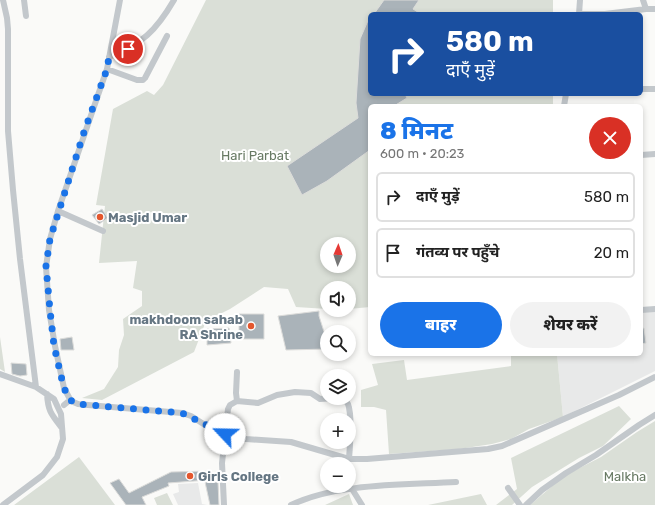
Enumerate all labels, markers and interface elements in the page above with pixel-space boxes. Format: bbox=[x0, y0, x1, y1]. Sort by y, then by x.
text: 580 m bbox=[446, 25, 534, 58]
icon: right bbox=[380, 28, 432, 80]
pin bbox=[111, 32, 145, 66]
icon: arrive bbox=[117, 38, 139, 60]
text: दाएँ मुड़ें bbox=[446, 59, 495, 81]
text: 8 मिनट bbox=[380, 117, 453, 145]
button: close bbox=[589, 117, 631, 159]
text: 600 m · 20:23 bbox=[380, 146, 464, 161]
park label: Hari Parbat bbox=[221, 148, 289, 163]
icon: right bbox=[382, 186, 404, 208]
text: दाएँ मुड़ें bbox=[416, 187, 459, 205]
text: 580 m bbox=[584, 188, 629, 206]
place label: Masjid Umar bbox=[108, 210, 187, 225]
marker: Masjid Umar bbox=[95, 212, 105, 222]
north arrow bbox=[320, 237, 356, 273]
map controls bbox=[320, 237, 356, 493]
icon: arrive bbox=[382, 242, 404, 264]
text: गंतव्य पर पहुँचे bbox=[416, 243, 500, 261]
text: 20 m bbox=[594, 244, 629, 262]
button: sound bbox=[320, 281, 356, 317]
button: बाहर bbox=[380, 302, 502, 348]
button: शेयर करें bbox=[510, 302, 631, 348]
place label: makhdoom sahab RA Shrine bbox=[129, 312, 243, 342]
marker: makhdoom sahab RA Shrine bbox=[246, 321, 256, 331]
button: search bbox=[320, 325, 356, 361]
button: layers bbox=[320, 369, 356, 405]
position arrow bbox=[204, 413, 246, 455]
button: + bbox=[320, 413, 356, 449]
button: − bbox=[320, 457, 356, 493]
place label: Girls College bbox=[198, 469, 279, 484]
park label: Malkha bbox=[604, 469, 646, 484]
marker: Girls College bbox=[185, 471, 195, 481]

